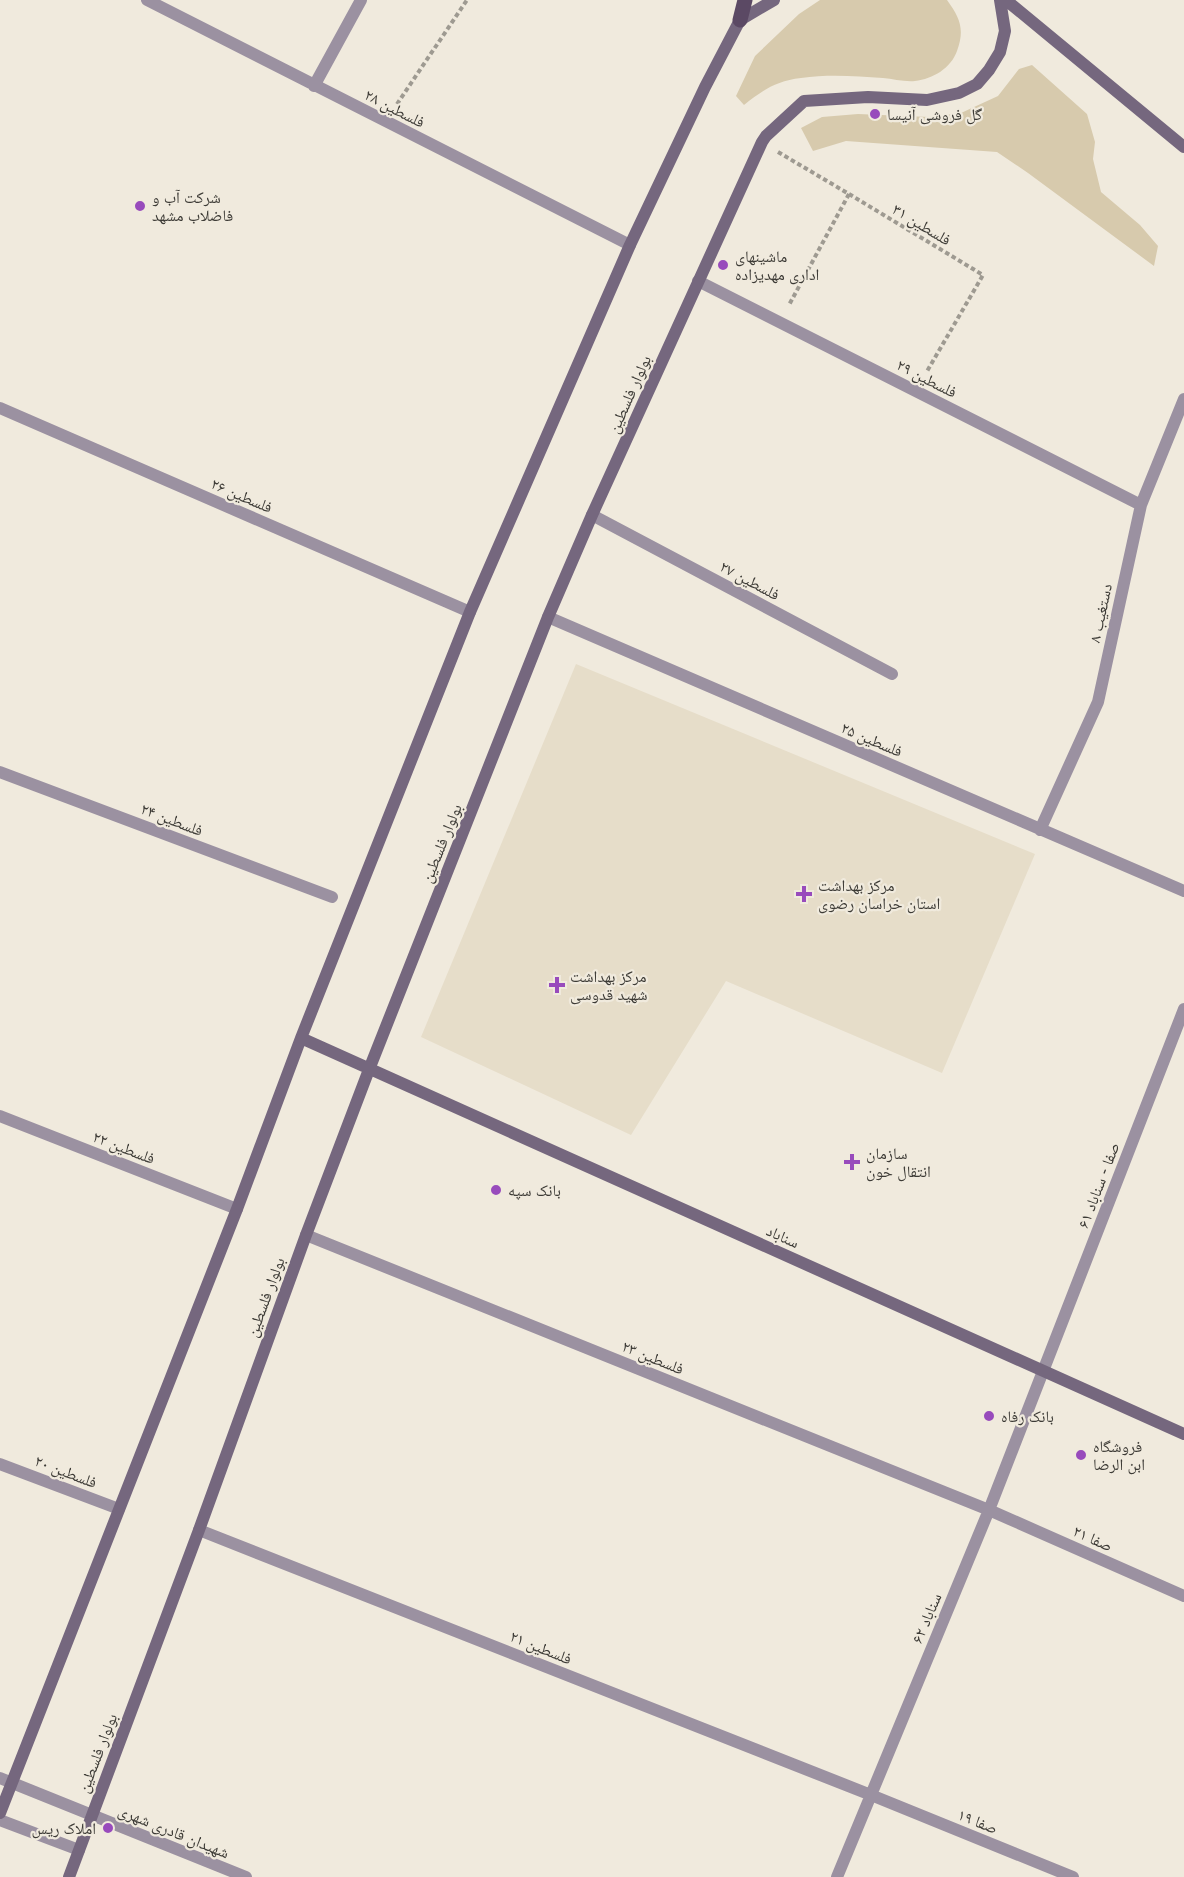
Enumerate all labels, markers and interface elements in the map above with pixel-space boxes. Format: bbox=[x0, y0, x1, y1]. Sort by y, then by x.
street label: فلسطین ۲۸ bbox=[361, 85, 428, 133]
place label: گل فروشی آنیسا bbox=[887, 105, 983, 125]
marker: گل فروشی آنیسا bbox=[868, 107, 882, 121]
place label: شرکت آب و فاضلاب مشهد bbox=[152, 188, 233, 226]
marker: شرکت آب و فاضلاب مشهد bbox=[133, 199, 147, 213]
street label: فلسطین ۳۱ bbox=[888, 200, 954, 250]
place label: ماشینهای اداری مهدیزاده bbox=[735, 247, 819, 285]
marker: ماشینهای اداری مهدیزاده bbox=[716, 258, 730, 272]
street label: بولوار فلسطین bbox=[604, 352, 656, 437]
street label: فلسطین ۲۹ bbox=[893, 355, 960, 403]
street label: فلسطین ۲۶ bbox=[208, 474, 275, 518]
street label: فلسطین ۲۷ bbox=[716, 557, 783, 605]
street label: دستغیب ۸ bbox=[1085, 582, 1117, 644]
street label: فلسطین ۲۵ bbox=[838, 718, 905, 762]
street label: فلسطین ۲۴ bbox=[138, 799, 206, 841]
street label: بولوار فلسطین bbox=[417, 801, 467, 886]
place label: مرکز بهداشت استان خراسان رضوی bbox=[818, 876, 940, 914]
marker: مرکز بهداشت استان خراسان رضوی bbox=[795, 885, 813, 903]
place label: مرکز بهداشت شهید قدوسی bbox=[570, 967, 647, 1005]
marker: مرکز بهداشت شهید قدوسی bbox=[548, 976, 566, 994]
street label: فلسطین ۲۲ bbox=[90, 1127, 158, 1169]
street label: صفا - سناباد ۶۱ bbox=[1073, 1140, 1124, 1231]
place label: سازمان انتقال خون bbox=[866, 1144, 931, 1182]
marker: سازمان انتقال خون bbox=[843, 1153, 861, 1171]
place label: بانک سپه bbox=[508, 1181, 561, 1201]
marker: بانک سپه bbox=[489, 1183, 503, 1197]
street label: سناباد bbox=[763, 1221, 802, 1253]
street label: بولوار فلسطین bbox=[242, 1255, 290, 1340]
street label: فلسطین ۲۳ bbox=[619, 1336, 686, 1379]
place label: بانک رفاه bbox=[1001, 1407, 1054, 1427]
marker: بانک رفاه bbox=[982, 1409, 996, 1423]
place label: فروشگاه ابن الرضا bbox=[1093, 1437, 1145, 1475]
marker: فروشگاه ابن الرضا bbox=[1074, 1448, 1088, 1462]
street label: فلسطین ۲۰ bbox=[32, 1451, 100, 1493]
street label: صفا ۲۱ bbox=[1070, 1521, 1116, 1556]
street label: سناباد ۶۲ bbox=[907, 1590, 946, 1647]
street label: فلسطین ۲۱ bbox=[507, 1626, 574, 1669]
street label: بولوار فلسطین bbox=[74, 1711, 122, 1796]
street label: شهیدان قادری شهری bbox=[115, 1801, 232, 1863]
street label: صفا ۱۹ bbox=[955, 1805, 1001, 1839]
place label: املاک ریس bbox=[31, 1819, 96, 1839]
marker: املاک ریس bbox=[101, 1821, 115, 1835]

